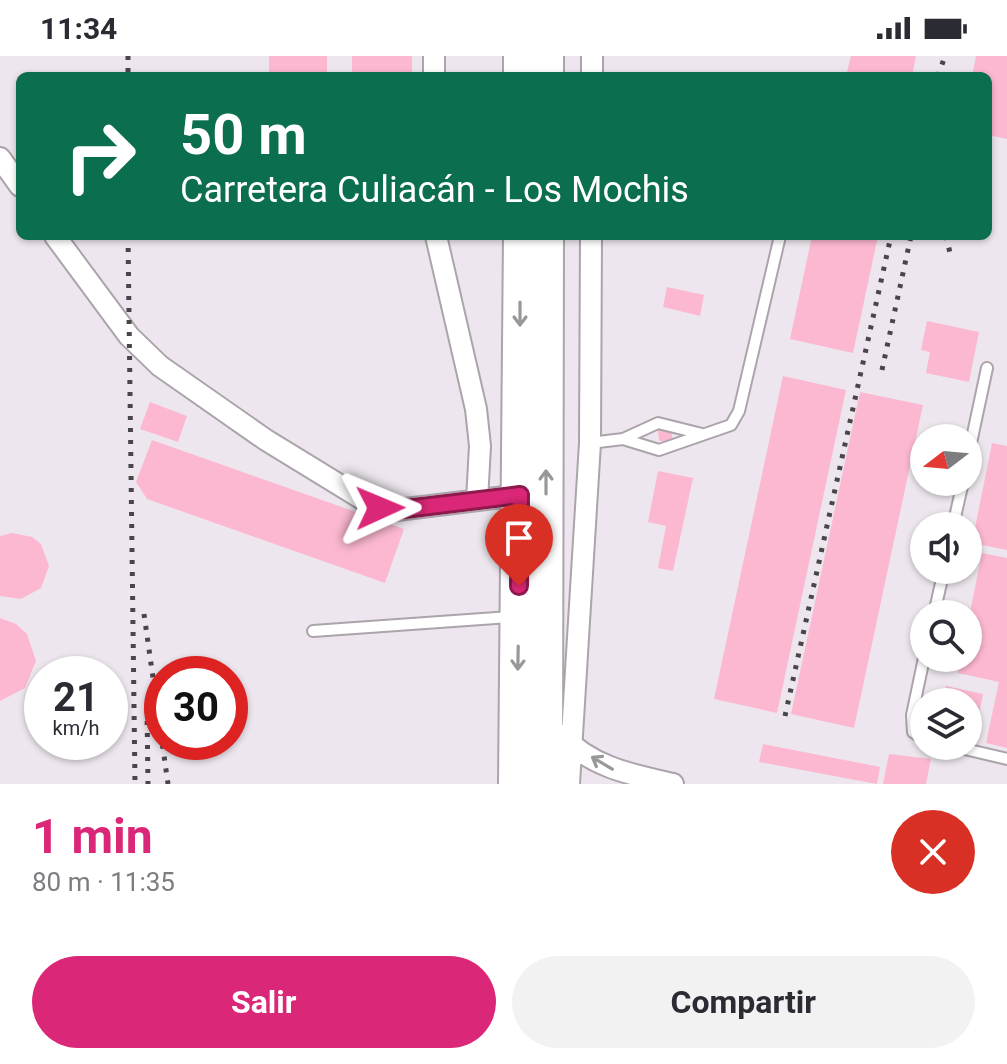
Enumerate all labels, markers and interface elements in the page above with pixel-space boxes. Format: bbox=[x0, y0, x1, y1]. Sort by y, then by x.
text: 11:34 bbox=[40, 11, 117, 46]
text: 50 m bbox=[180, 102, 307, 168]
icon: right bbox=[48, 104, 152, 208]
text: Carretera Culiacán - Los Mochis bbox=[180, 169, 689, 211]
one-way arrow bbox=[512, 300, 528, 327]
north arrow bbox=[910, 424, 982, 496]
map controls bbox=[910, 424, 982, 760]
position arrow bbox=[338, 466, 422, 550]
one-way arrow bbox=[538, 469, 554, 496]
pin bbox=[485, 504, 553, 586]
button: sound bbox=[910, 512, 982, 584]
icon: arrive bbox=[497, 516, 541, 560]
button: search bbox=[910, 600, 982, 672]
one-way arrow bbox=[510, 644, 525, 671]
speed limit sign: 30 bbox=[144, 656, 248, 760]
text: 21 bbox=[53, 674, 99, 721]
button: layers bbox=[910, 688, 982, 760]
text: km/h bbox=[53, 716, 99, 740]
one-way arrow bbox=[591, 755, 614, 771]
text: 1 min bbox=[32, 808, 153, 865]
button: close bbox=[891, 810, 975, 894]
text: 80 m · 11:35 bbox=[32, 867, 175, 897]
button: Salir bbox=[32, 956, 496, 1048]
button: Compartir bbox=[512, 956, 975, 1048]

